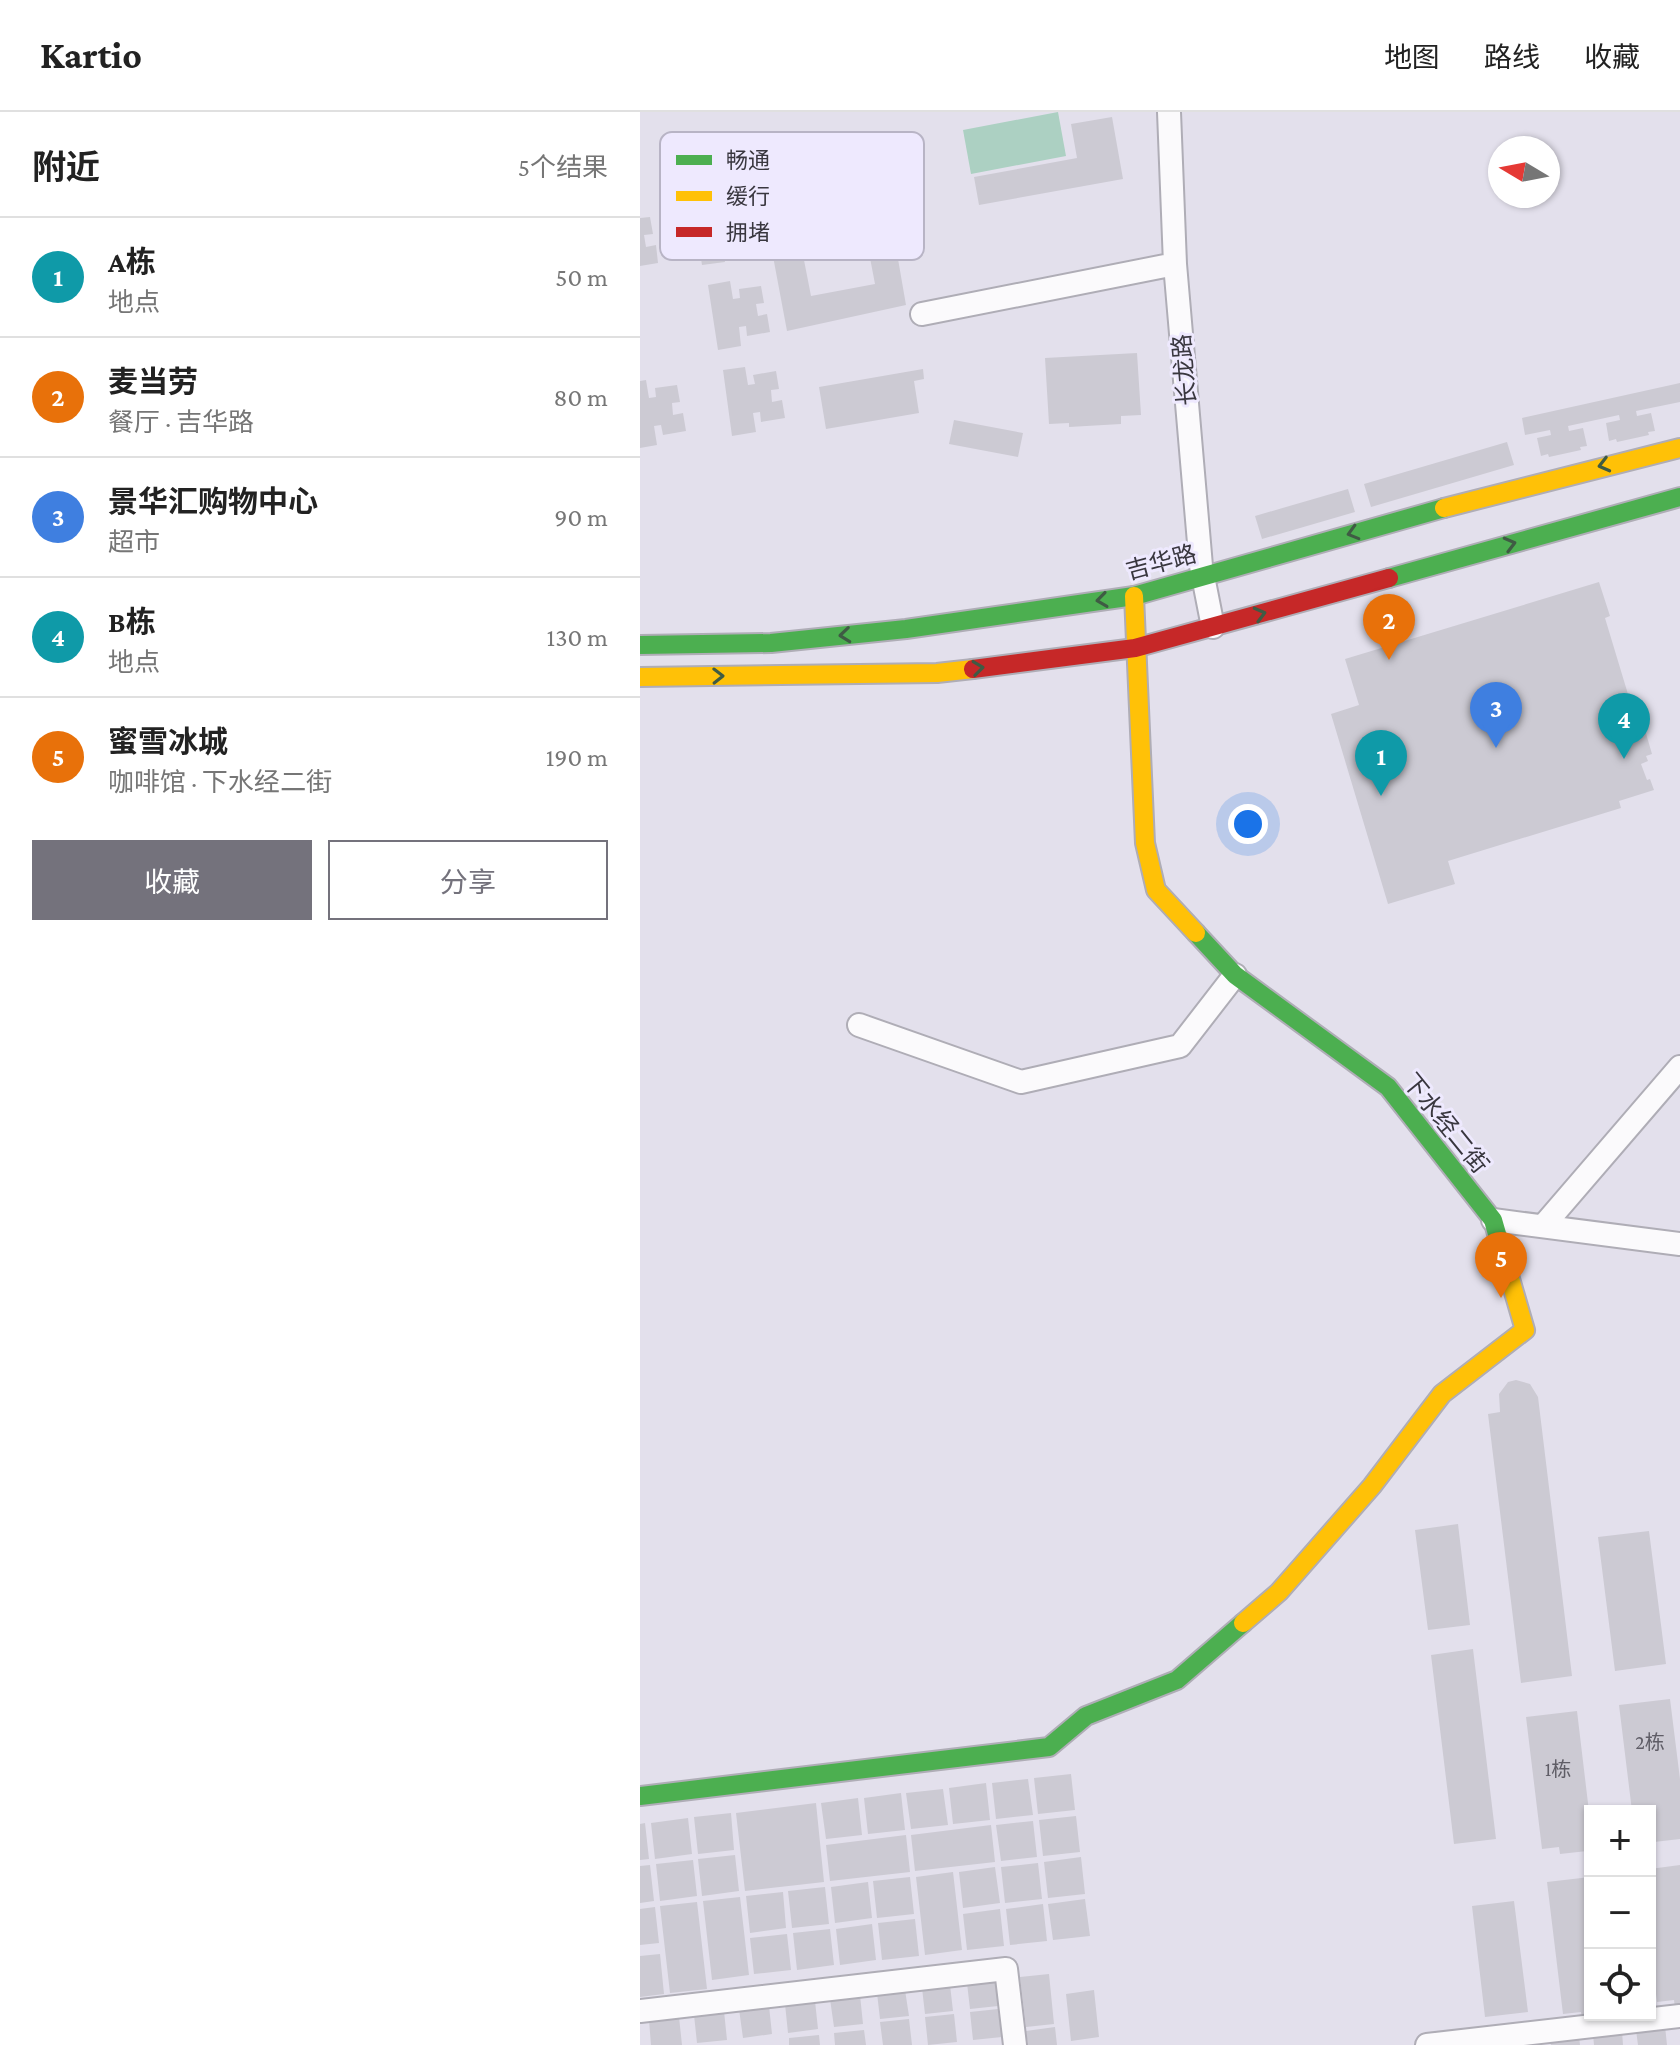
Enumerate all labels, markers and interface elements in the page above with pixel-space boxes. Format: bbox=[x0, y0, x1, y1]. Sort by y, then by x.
text: Kartio bbox=[40, 34, 142, 76]
text: 地图 bbox=[1384, 42, 1440, 73]
text: 路线 bbox=[1484, 42, 1540, 73]
text: 收藏 bbox=[1584, 42, 1640, 73]
legend bbox=[660, 132, 924, 260]
north arrow bbox=[1488, 136, 1560, 208]
text: 畅通 bbox=[726, 148, 770, 173]
text: 附近 bbox=[32, 149, 100, 186]
text: 5个结果 bbox=[518, 153, 608, 182]
text: 缓行 bbox=[726, 184, 770, 209]
text: 拥堵 bbox=[726, 220, 770, 245]
text: A栋 bbox=[108, 245, 156, 278]
text: 1 bbox=[53, 263, 63, 292]
text: 50 m bbox=[555, 263, 608, 292]
text: 地点 bbox=[108, 288, 160, 317]
street label: 长龙路 bbox=[1167, 333, 1201, 407]
text: 麦当劳 bbox=[108, 365, 198, 398]
text: 2 bbox=[51, 383, 65, 412]
text: 80 m bbox=[554, 383, 608, 412]
text: 餐厅 · 吉华路 bbox=[108, 408, 254, 437]
one-way arrow bbox=[1598, 456, 1612, 473]
text: 景华汇购物中心 bbox=[108, 485, 318, 518]
text: 3 bbox=[52, 503, 64, 532]
text: 90 m bbox=[554, 503, 608, 532]
one-way arrow bbox=[1347, 524, 1361, 540]
text: 超市 bbox=[108, 528, 160, 557]
one-way arrow bbox=[1503, 537, 1517, 553]
street label: 吉华路 bbox=[1123, 540, 1199, 584]
one-way arrow bbox=[1095, 591, 1109, 608]
pin: 2 bbox=[1363, 594, 1415, 660]
text: B栋 bbox=[108, 605, 156, 638]
one-way arrow bbox=[1252, 606, 1266, 623]
text: 4 bbox=[51, 623, 65, 652]
text: 130 m bbox=[547, 623, 608, 652]
one-way arrow bbox=[838, 627, 851, 644]
text: 地点 bbox=[108, 648, 160, 677]
one-way arrow bbox=[972, 659, 985, 676]
one-way arrow bbox=[712, 667, 725, 684]
pin: 3 bbox=[1470, 682, 1522, 748]
pin: 4 bbox=[1598, 693, 1650, 759]
text: 蜜雪冰城 bbox=[108, 725, 228, 758]
pin: 1 bbox=[1355, 730, 1407, 796]
text: 5 bbox=[52, 743, 64, 772]
text: 190 m bbox=[546, 743, 608, 772]
text: 咖啡馆 · 下水经二街 bbox=[108, 768, 332, 797]
your location bbox=[1228, 804, 1268, 844]
button: 收藏 bbox=[32, 840, 312, 920]
button: 分享 bbox=[328, 840, 608, 920]
street label: 下水经二街 bbox=[1398, 1068, 1494, 1178]
pin: 5 bbox=[1475, 1232, 1527, 1298]
house number: 2栋 bbox=[1635, 1731, 1665, 1753]
house number: 1栋 bbox=[1545, 1758, 1571, 1780]
map controls bbox=[1584, 1805, 1656, 2021]
button: + bbox=[1584, 1805, 1656, 1877]
button: − bbox=[1584, 1877, 1656, 1949]
button: locate bbox=[1584, 1949, 1656, 2021]

